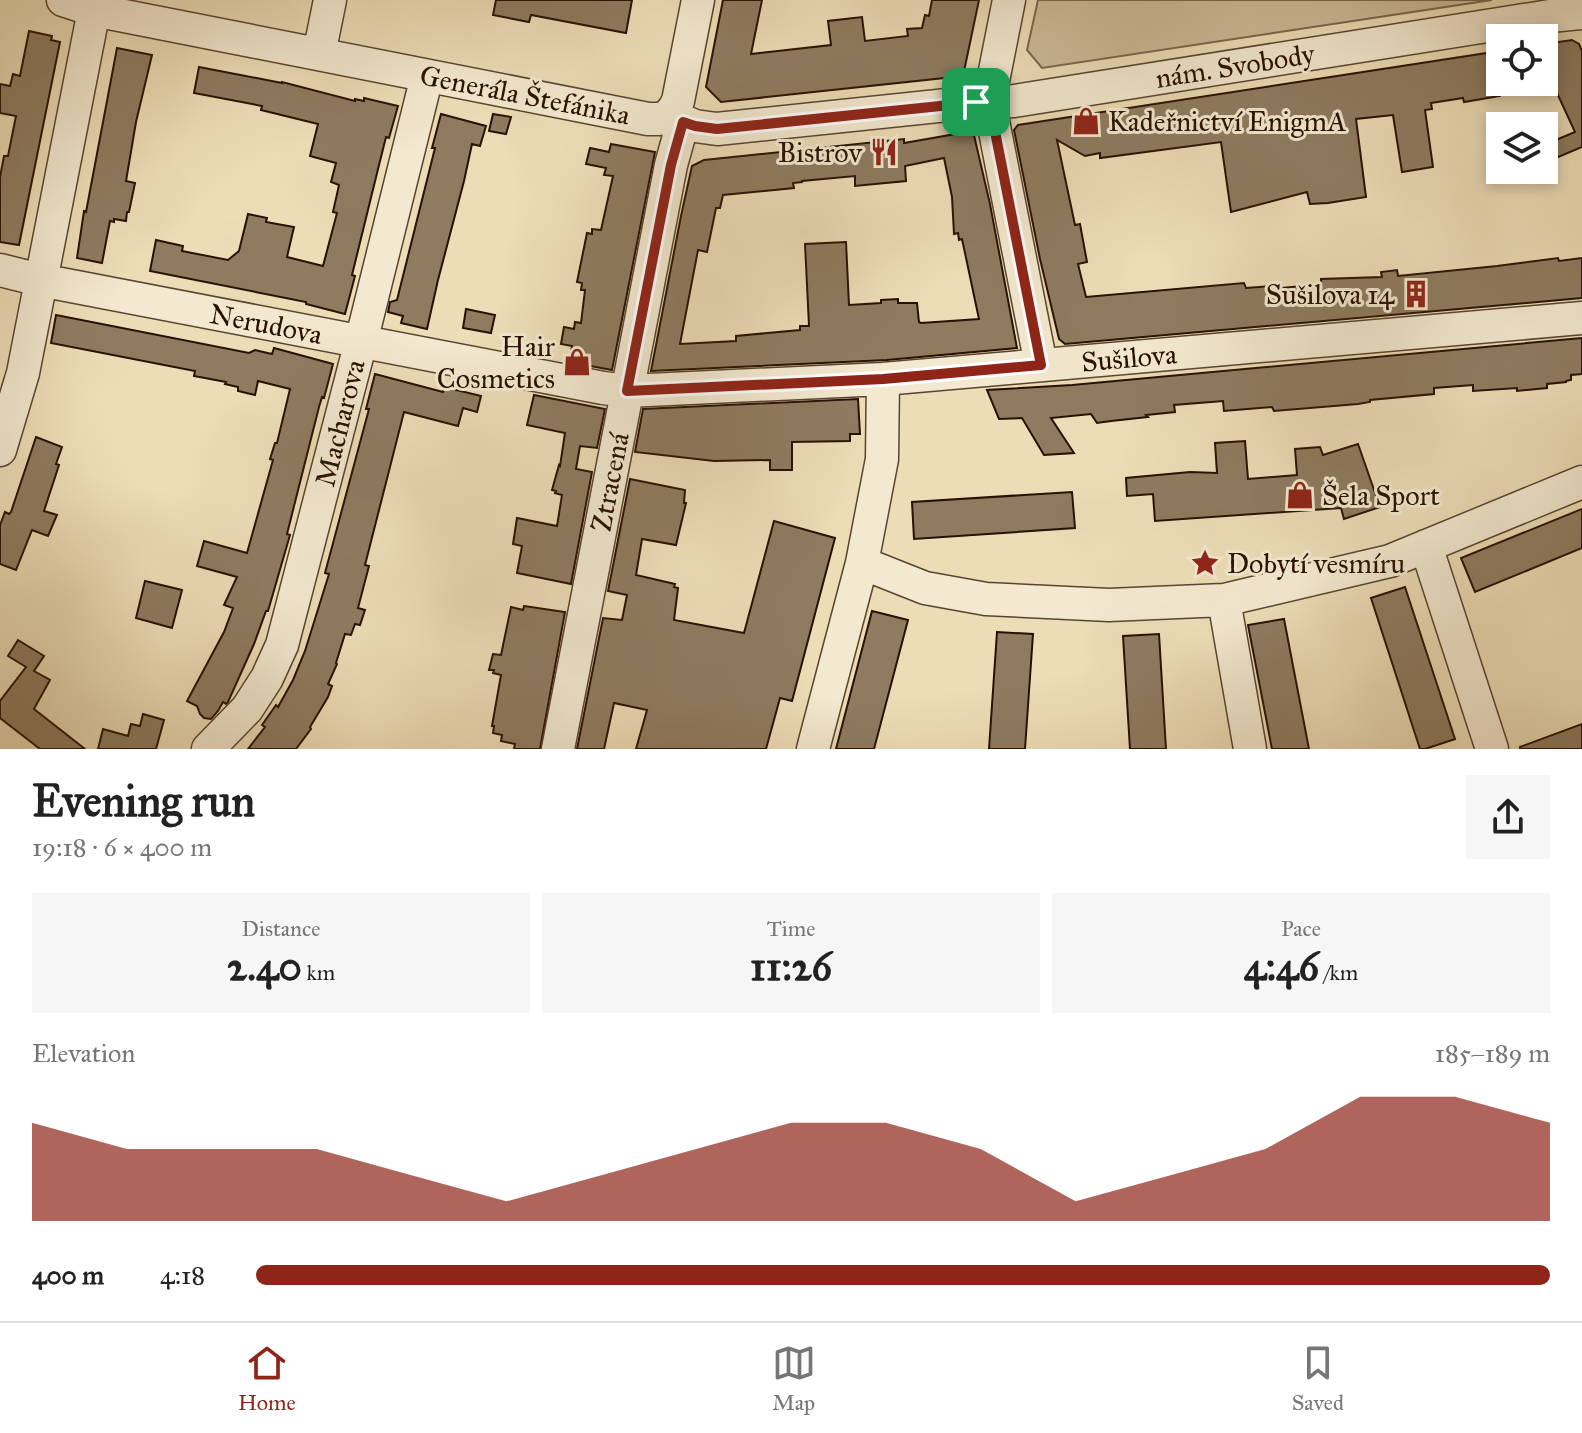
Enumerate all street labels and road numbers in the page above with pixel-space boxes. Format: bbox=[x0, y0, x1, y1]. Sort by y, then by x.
street label: nám. Svobody bbox=[1153, 36, 1318, 96]
street label: Generála Štefánika bbox=[417, 57, 633, 133]
street label: Nerudova bbox=[207, 296, 325, 352]
street label: Sušilova bbox=[1080, 336, 1178, 380]
street label: Macharova bbox=[307, 356, 373, 490]
street label: Ztracená bbox=[583, 429, 637, 535]

